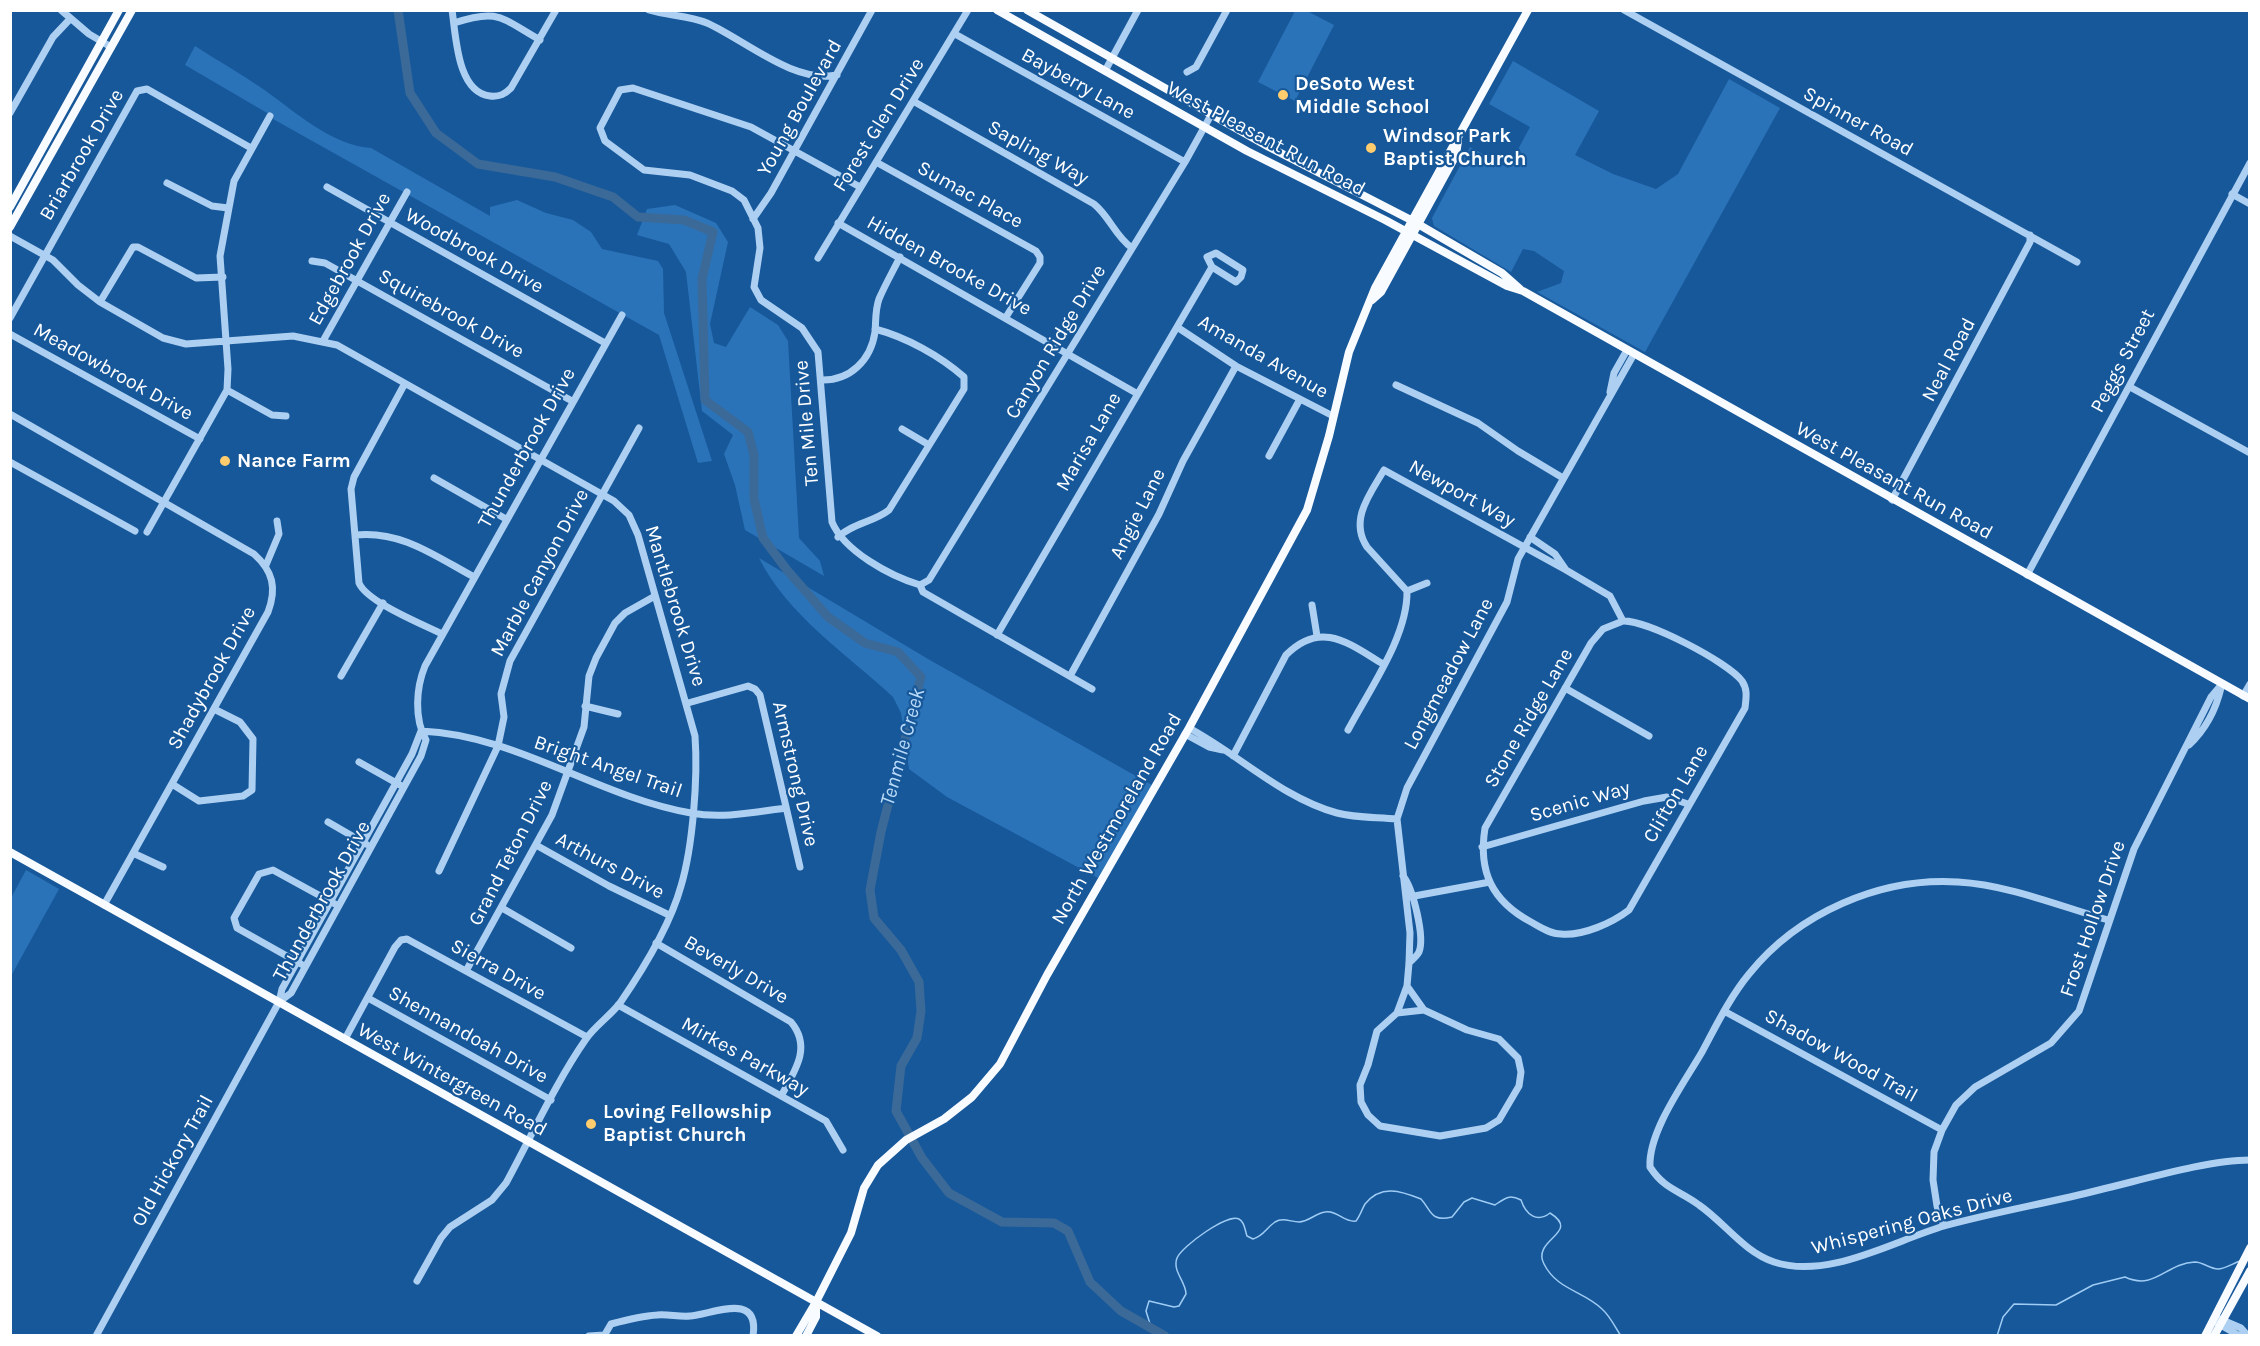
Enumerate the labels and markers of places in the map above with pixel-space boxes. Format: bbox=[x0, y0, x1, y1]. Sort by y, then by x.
place label: DeSoto West Middle School bbox=[1295, 72, 1430, 119]
marker: DeSoto West Middle School bbox=[1276, 88, 1290, 102]
place label: Windsor Park Baptist Church bbox=[1383, 124, 1526, 171]
marker: Windsor Park Baptist Church bbox=[1364, 141, 1378, 155]
place label: Nance Farm bbox=[237, 449, 351, 473]
marker: Nance Farm bbox=[218, 454, 232, 468]
place label: Loving Fellowship Baptist Church bbox=[603, 1100, 772, 1147]
marker: Loving Fellowship Baptist Church bbox=[584, 1117, 598, 1131]

